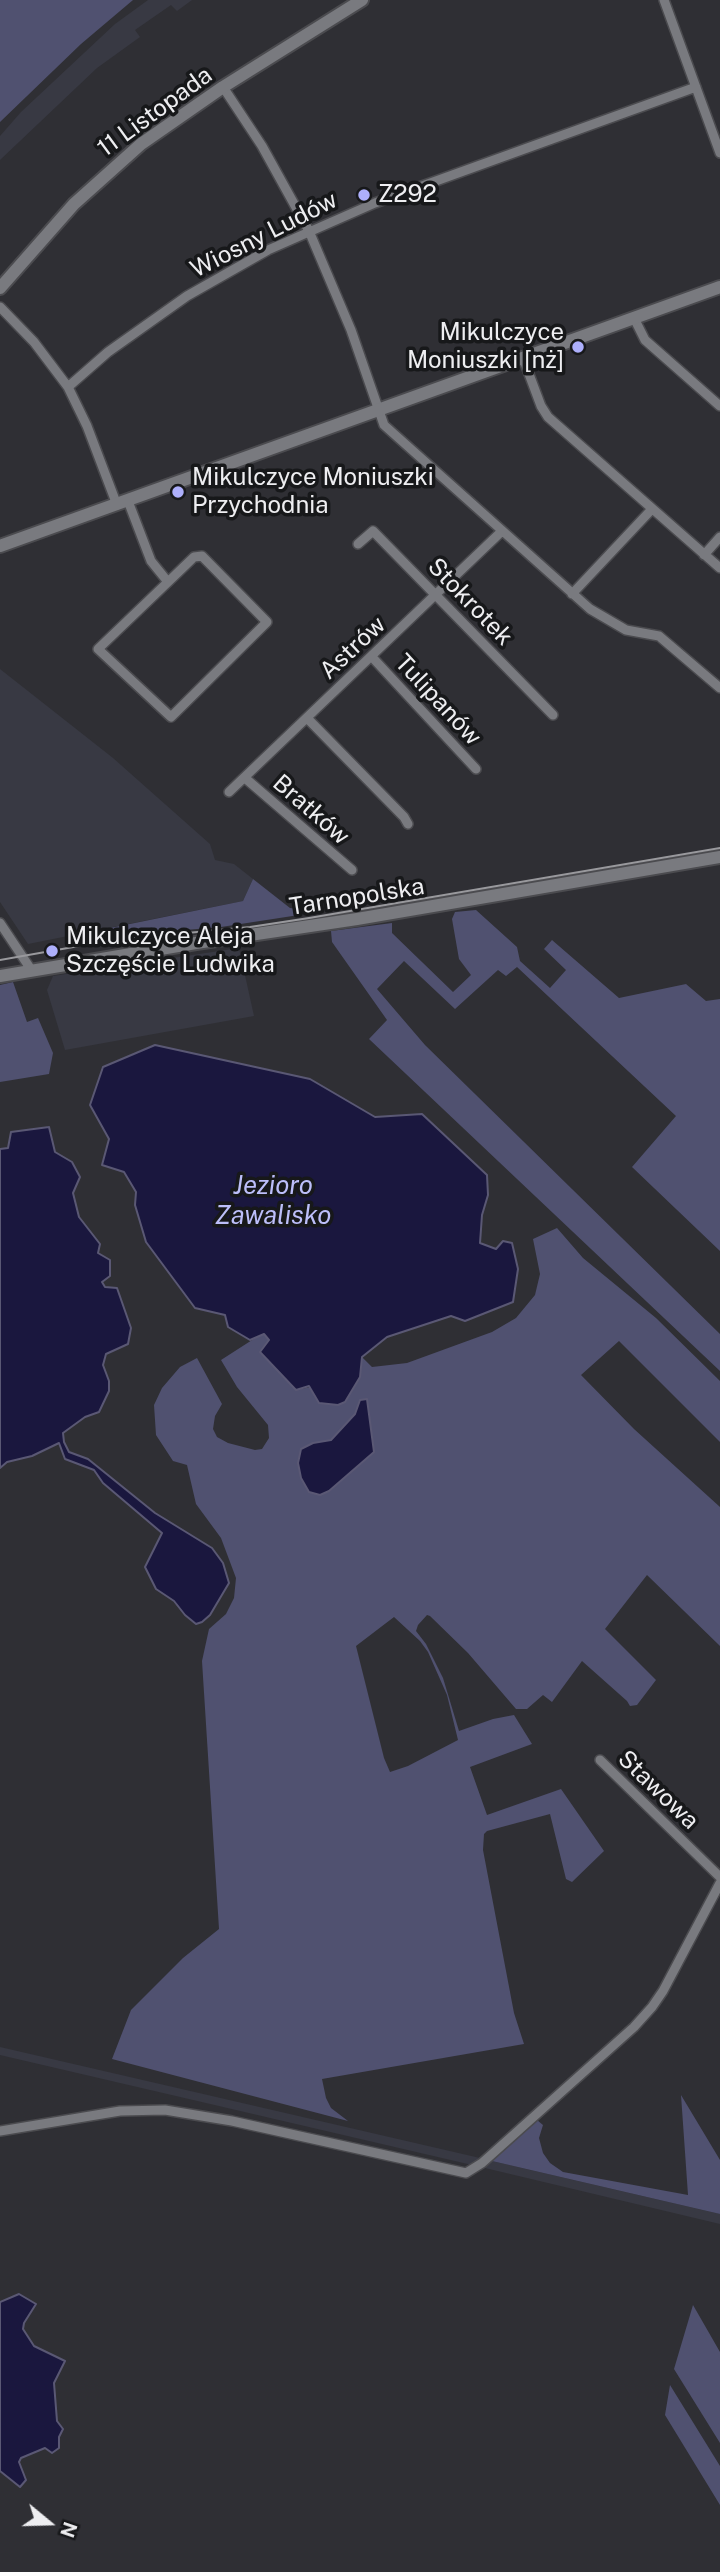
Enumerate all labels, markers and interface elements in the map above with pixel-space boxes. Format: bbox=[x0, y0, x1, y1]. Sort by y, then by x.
street label: 11 Listopada bbox=[92, 61, 218, 163]
place label: Z292 bbox=[378, 181, 437, 209]
street label: Wiosny Ludów bbox=[186, 186, 342, 284]
marker: Z292 bbox=[356, 187, 372, 203]
place label: Mikulczyce Moniuszki [nż] bbox=[407, 319, 564, 375]
marker: Mikulczyce Moniuszki [nż] bbox=[570, 339, 586, 355]
place label: Mikulczyce Moniuszki Przychodnia bbox=[192, 464, 434, 520]
marker: Mikulczyce Moniuszki Przychodnia bbox=[170, 484, 186, 500]
street label: Stokrotek bbox=[421, 552, 519, 652]
street label: Astrów bbox=[314, 610, 392, 686]
street label: Tulipanów bbox=[389, 649, 487, 751]
street label: Bratków bbox=[267, 769, 355, 851]
street label: Tarnopolska bbox=[287, 872, 427, 922]
place label: Mikulczyce Aleja Szczęście Ludwika bbox=[66, 923, 275, 979]
marker: Mikulczyce Aleja Szczęście Ludwika bbox=[44, 943, 60, 959]
water label: Jezioro Zawalisko bbox=[215, 1170, 331, 1232]
street label: Stawowa bbox=[612, 1744, 704, 1836]
north arrow bbox=[14, 2488, 84, 2558]
text: N bbox=[56, 2519, 82, 2540]

